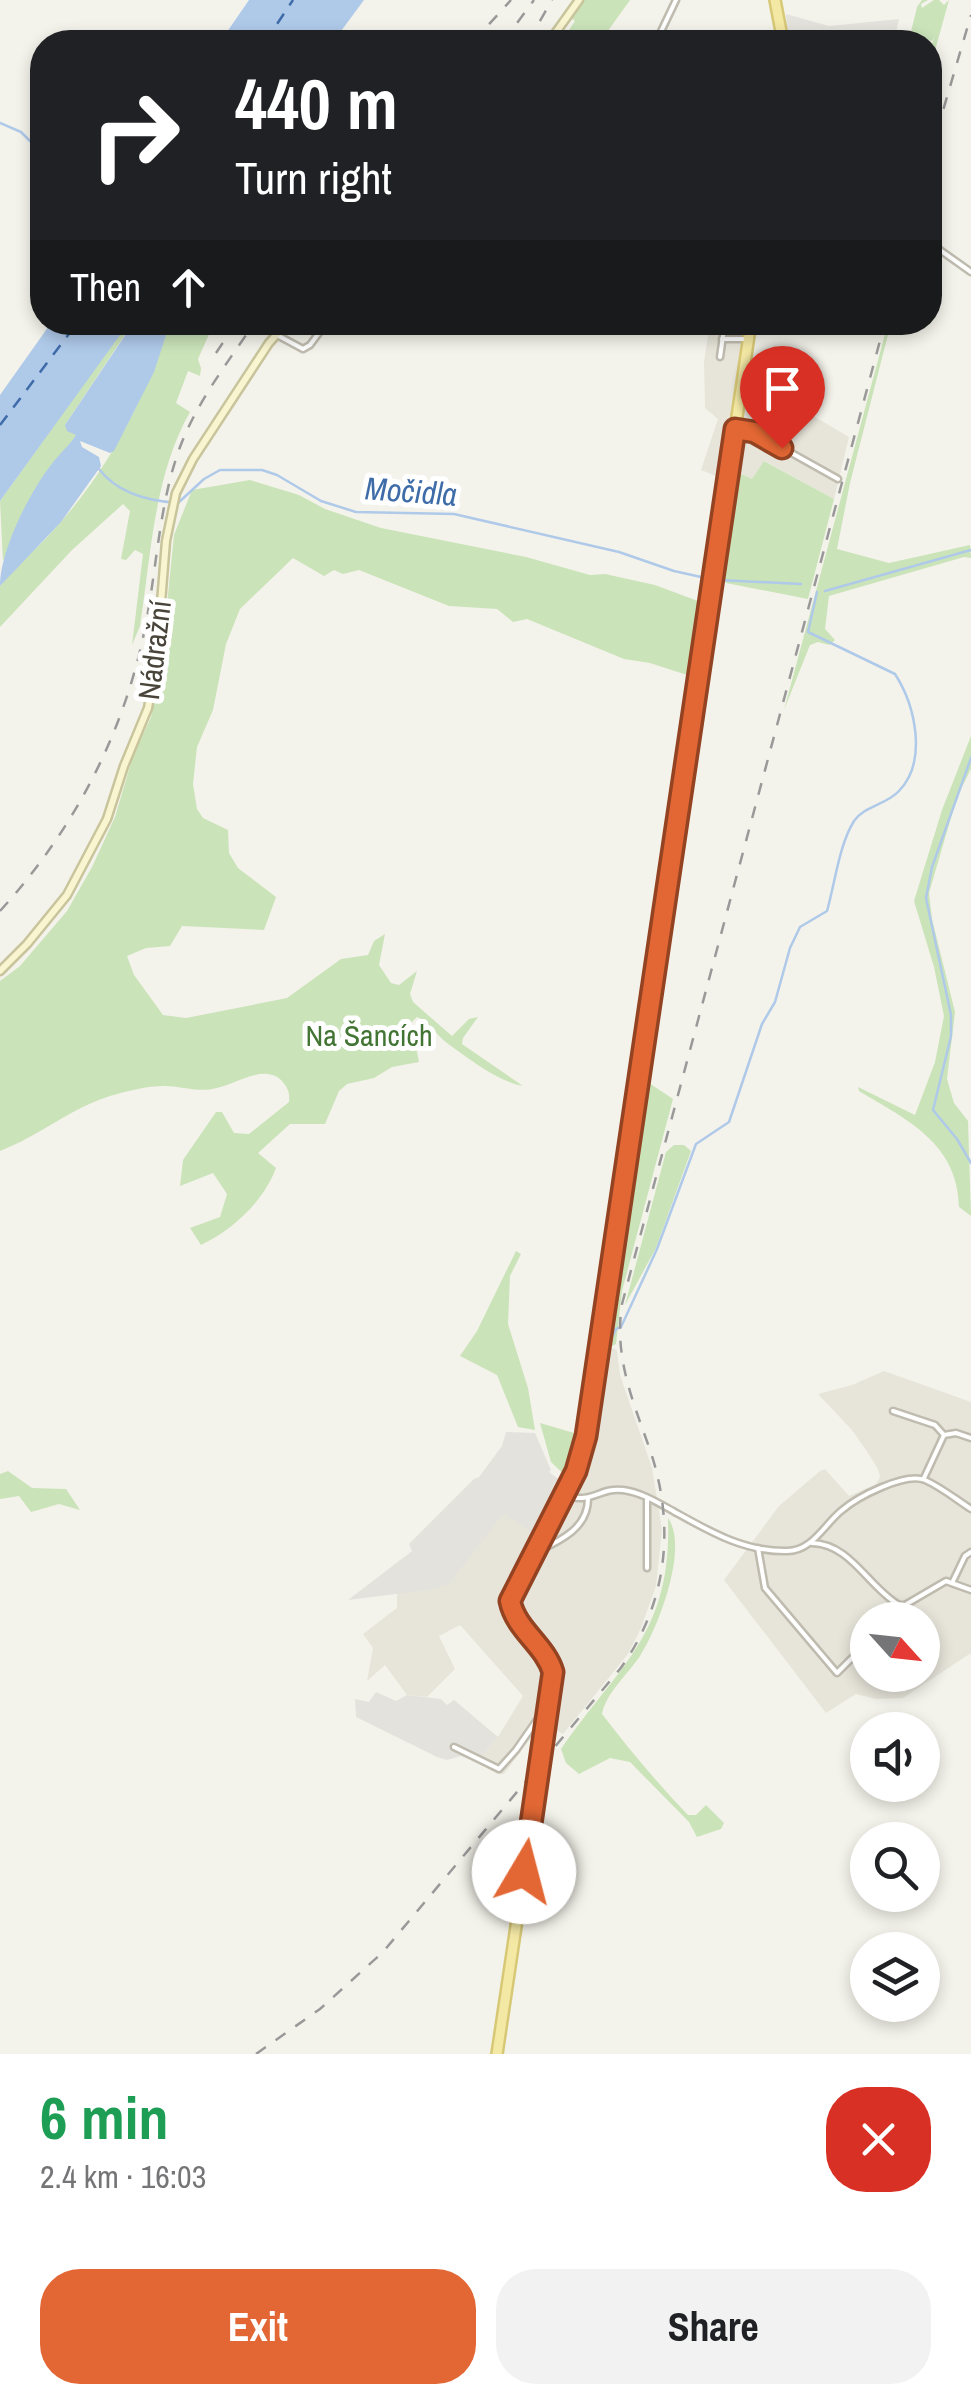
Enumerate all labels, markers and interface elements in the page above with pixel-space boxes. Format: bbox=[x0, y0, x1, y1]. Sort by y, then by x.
text: 440 m bbox=[235, 57, 398, 151]
icon: right bbox=[70, 70, 200, 200]
text: Turn right bbox=[235, 147, 392, 208]
icon: ahead bbox=[161, 260, 216, 315]
text: Then bbox=[70, 262, 141, 313]
pin bbox=[740, 346, 825, 449]
icon: arrive bbox=[755, 361, 810, 416]
water label: Močidla bbox=[364, 466, 458, 516]
street label: Nádražní bbox=[128, 598, 180, 702]
park label: Na Šancích bbox=[305, 1015, 433, 1055]
north arrow bbox=[850, 1602, 940, 1692]
map controls bbox=[850, 1602, 940, 2022]
button: sound bbox=[850, 1712, 940, 1802]
position arrow bbox=[472, 1820, 576, 1924]
button: search bbox=[850, 1822, 940, 1912]
button: layers bbox=[850, 1932, 940, 2022]
text: 6 min bbox=[40, 2077, 169, 2158]
button: close bbox=[826, 2087, 931, 2192]
text: 2.4 km · 16:03 bbox=[40, 2155, 206, 2198]
button: Exit bbox=[40, 2269, 476, 2384]
button: Share bbox=[496, 2269, 931, 2384]

